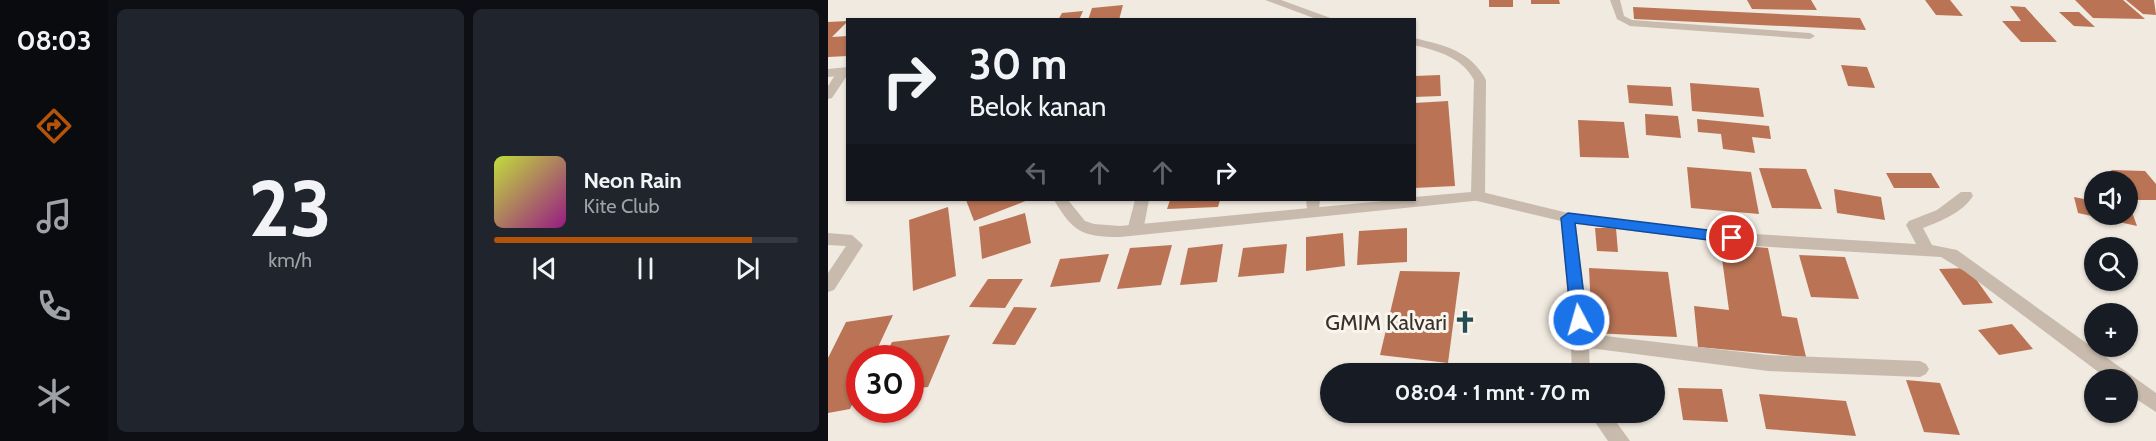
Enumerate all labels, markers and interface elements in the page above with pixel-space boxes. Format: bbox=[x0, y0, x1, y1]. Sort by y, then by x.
text: 08:03 bbox=[17, 24, 91, 57]
text: 30 m bbox=[969, 38, 1067, 90]
icon: right bbox=[870, 42, 948, 120]
text: Belok kanan bbox=[969, 90, 1106, 123]
icon: directions bbox=[33, 105, 75, 147]
icon: left bbox=[1020, 156, 1053, 189]
icon: ahead bbox=[1083, 156, 1116, 189]
icon: ahead bbox=[1146, 156, 1179, 189]
icon: right bbox=[1209, 156, 1242, 189]
text: 23 bbox=[249, 161, 332, 256]
text: Neon Rain bbox=[584, 167, 682, 194]
map controls bbox=[2084, 171, 2138, 423]
button: sound bbox=[2084, 171, 2138, 225]
text: Kite Club bbox=[584, 194, 660, 218]
icon: music bbox=[33, 195, 75, 237]
pin bbox=[1706, 212, 1757, 263]
icon: arrive bbox=[1715, 221, 1748, 254]
button: search bbox=[2084, 237, 2138, 291]
text: km/h bbox=[268, 248, 312, 272]
icon: previous bbox=[528, 252, 561, 285]
icon: pause bbox=[629, 252, 662, 285]
icon: next bbox=[731, 252, 764, 285]
icon: phone bbox=[33, 285, 75, 327]
position arrow bbox=[1547, 288, 1611, 352]
button: + bbox=[2084, 303, 2138, 357]
place label: GMIM Kalvari bbox=[1325, 309, 1447, 336]
church icon: GMIM Kalvari bbox=[1452, 309, 1478, 335]
speed limit sign: 30 bbox=[846, 345, 924, 423]
button: − bbox=[2084, 369, 2138, 423]
icon: climate bbox=[33, 375, 75, 417]
text: 08:04 · 1 mnt · 70 m bbox=[1395, 379, 1590, 406]

